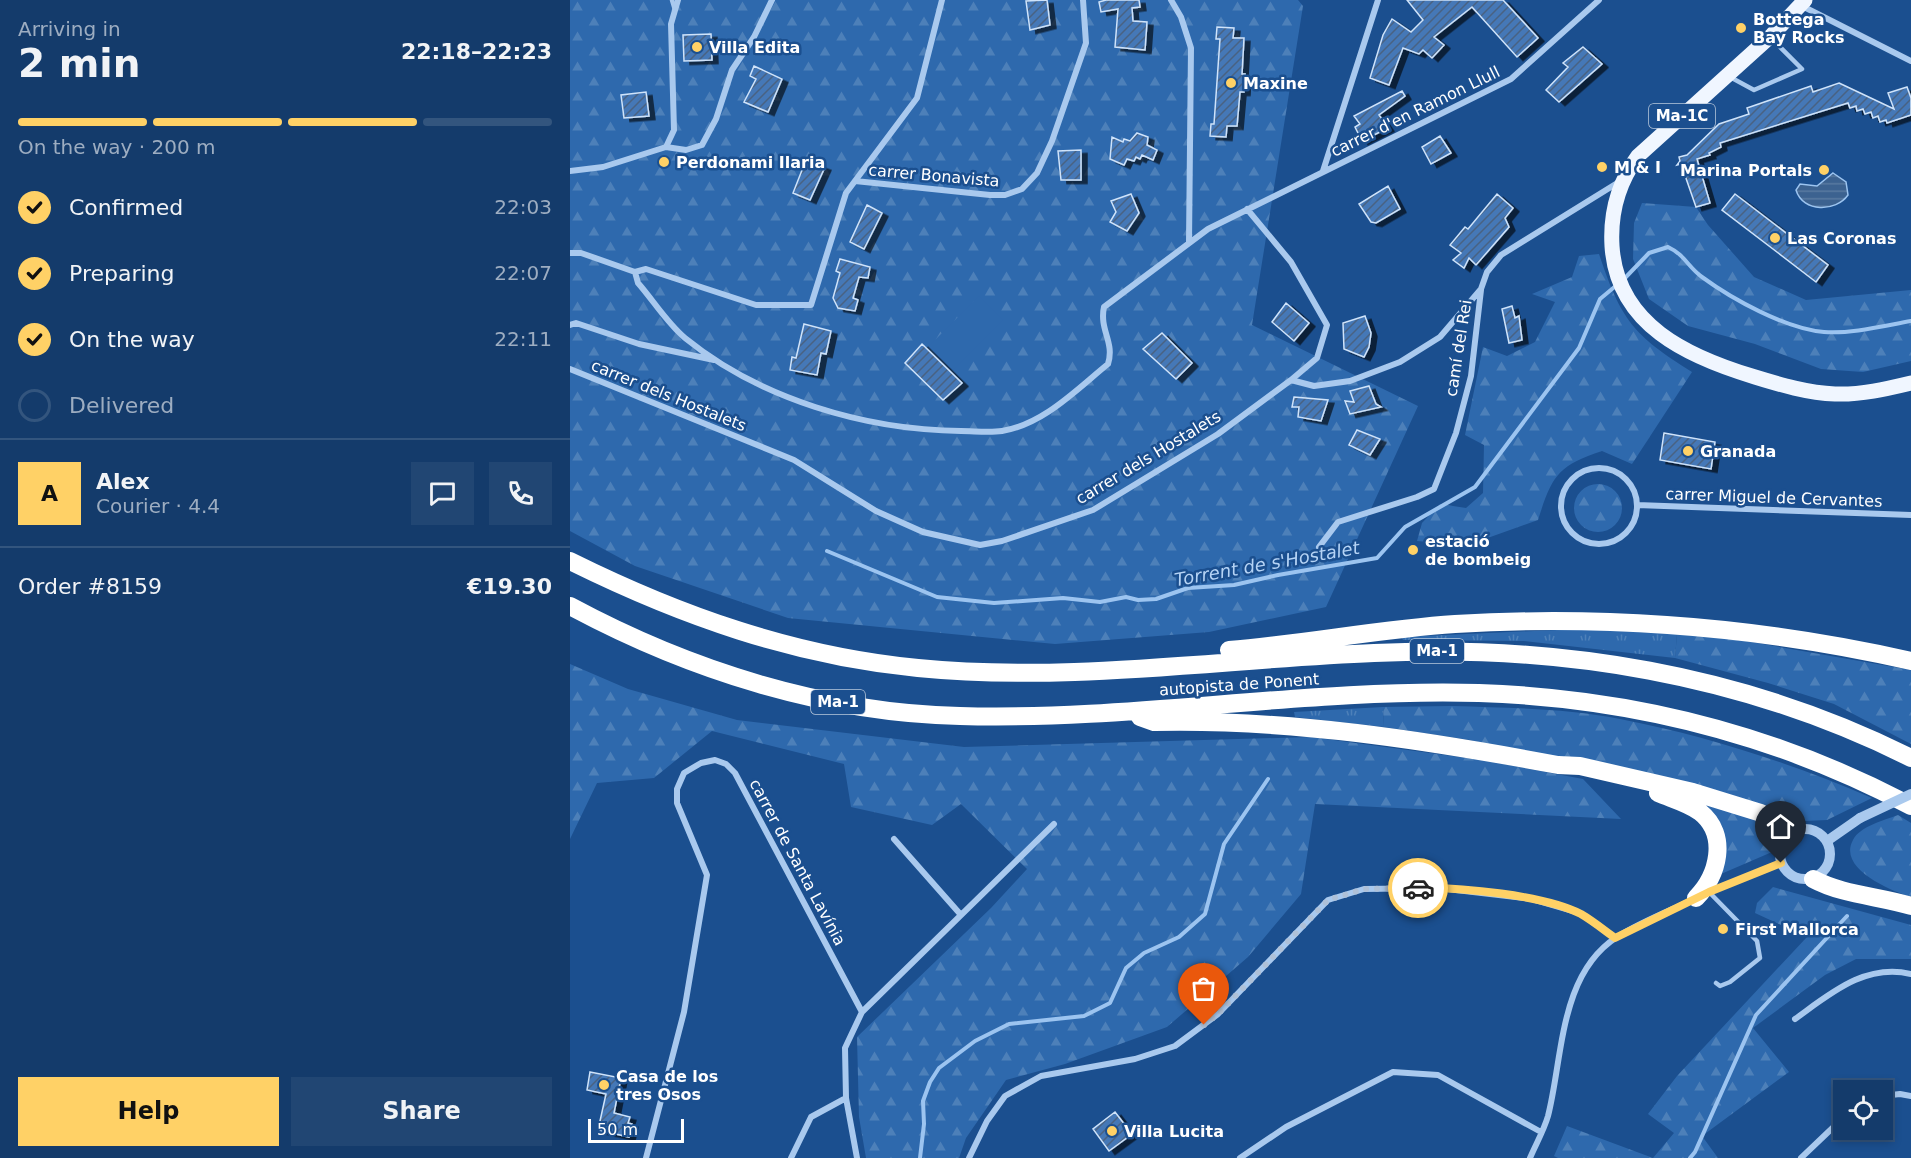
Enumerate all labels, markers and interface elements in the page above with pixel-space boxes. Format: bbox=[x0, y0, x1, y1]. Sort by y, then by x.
place label: Bottega Bay Rocks bbox=[1753, 10, 1844, 47]
text: Arriving in bbox=[18, 17, 121, 41]
marker: Bottega Bay Rocks bbox=[1734, 21, 1748, 35]
place label: Villa Edita bbox=[709, 38, 800, 57]
text: 22:18–22:23 bbox=[401, 39, 552, 64]
marker: Villa Edita bbox=[690, 40, 704, 54]
text: 2 min bbox=[18, 41, 140, 86]
street label: carrer d'en Ramon Llull bbox=[1328, 62, 1503, 161]
place label: Maxine bbox=[1243, 74, 1308, 93]
marker: Maxine bbox=[1224, 76, 1238, 90]
road number: Ma-1C bbox=[1649, 104, 1715, 128]
text: On the way · 200 m bbox=[18, 135, 216, 159]
place label: Perdonami Ilaria bbox=[676, 153, 825, 172]
marker: Perdonami Ilaria bbox=[657, 155, 671, 169]
place label: M & I bbox=[1614, 158, 1661, 177]
street label: carrer Bonavista bbox=[868, 160, 1000, 191]
marker: M & I bbox=[1595, 160, 1609, 174]
place label: Marina Portals bbox=[1680, 161, 1812, 180]
marker: Marina Portals bbox=[1817, 163, 1831, 177]
icon: check bbox=[18, 191, 51, 224]
text: Confirmed bbox=[69, 195, 183, 220]
text: 22:03 bbox=[494, 195, 552, 219]
place label: Las Coronas bbox=[1787, 229, 1896, 248]
marker: Las Coronas bbox=[1768, 231, 1782, 245]
icon: check bbox=[18, 257, 51, 290]
text: Preparing bbox=[69, 261, 175, 286]
text: 22:07 bbox=[494, 261, 552, 285]
street label: camí del Rei bbox=[1441, 298, 1476, 398]
icon: check bbox=[18, 323, 51, 356]
text: On the way bbox=[69, 327, 195, 352]
text: 22:11 bbox=[494, 327, 552, 351]
street label: carrer dels Hostalets bbox=[588, 356, 749, 435]
text: Delivered bbox=[69, 393, 174, 418]
street label: carrer dels Hostalets bbox=[1072, 407, 1224, 508]
place label: Granada bbox=[1700, 442, 1776, 461]
marker: Granada bbox=[1681, 444, 1695, 458]
button: chat bbox=[411, 462, 474, 525]
button: phone bbox=[489, 462, 552, 525]
text: Alex bbox=[96, 469, 150, 494]
text: A bbox=[41, 481, 58, 506]
street label: carrer Miguel de Cervantes bbox=[1665, 484, 1883, 511]
text: Courier · 4.4 bbox=[96, 494, 220, 518]
place label: estació de bombeig bbox=[1425, 532, 1531, 569]
water label: Torrent de s'Hostalet bbox=[1173, 537, 1362, 590]
marker: estació de bombeig bbox=[1406, 543, 1420, 557]
text: Order #8159 bbox=[18, 574, 162, 599]
text: €19.30 bbox=[467, 574, 552, 599]
road number: Ma-1 bbox=[1410, 639, 1464, 663]
street label: autopista de Ponent bbox=[1158, 669, 1320, 700]
road number: Ma-1 bbox=[811, 690, 865, 714]
street label: carrer de Santa Lavínia bbox=[746, 776, 850, 949]
pin bbox=[1755, 801, 1806, 863]
icon: home bbox=[1764, 810, 1797, 843]
courier bbox=[1388, 858, 1448, 918]
icon: car bbox=[1402, 872, 1435, 905]
place label: First Mallorca bbox=[1735, 920, 1859, 939]
marker: First Mallorca bbox=[1716, 922, 1730, 936]
pin bbox=[1178, 963, 1229, 1025]
icon: bag bbox=[1187, 972, 1220, 1005]
place label: Casa de los tres Osos bbox=[616, 1067, 718, 1104]
button: Help bbox=[18, 1077, 279, 1146]
button: Share bbox=[291, 1077, 552, 1146]
marker: Casa de los tres Osos bbox=[597, 1078, 611, 1092]
map controls bbox=[1833, 1080, 1893, 1140]
button: locate bbox=[1833, 1080, 1893, 1140]
scale bar bbox=[588, 1116, 684, 1144]
text: 50 m bbox=[597, 1120, 638, 1139]
place label: Villa Lucita bbox=[1124, 1122, 1224, 1141]
marker: Villa Lucita bbox=[1105, 1124, 1119, 1138]

